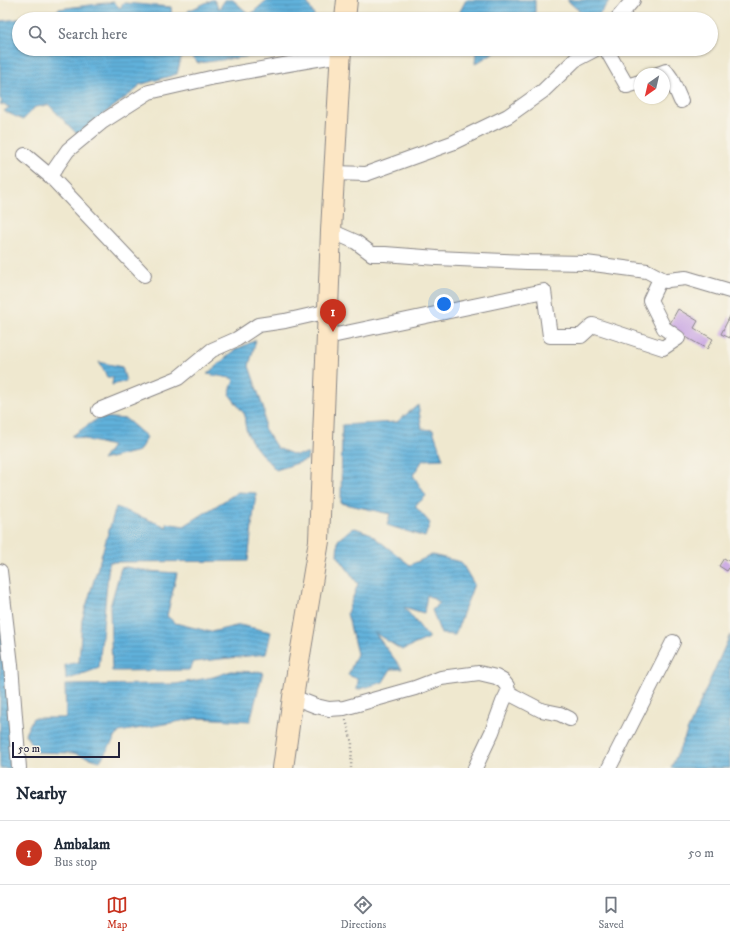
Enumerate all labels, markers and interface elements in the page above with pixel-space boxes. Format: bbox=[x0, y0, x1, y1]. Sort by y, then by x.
search box bbox=[12, 12, 718, 56]
icon: search bbox=[26, 23, 48, 45]
text: Search here bbox=[58, 25, 127, 44]
north arrow bbox=[634, 68, 670, 104]
your location bbox=[434, 294, 454, 314]
pin: 1 bbox=[320, 299, 346, 332]
scale bar bbox=[12, 740, 120, 759]
text: 50 m bbox=[18, 742, 40, 756]
text: Nearby bbox=[16, 783, 66, 805]
text: Ambalam bbox=[54, 835, 110, 854]
text: 1 bbox=[27, 845, 31, 861]
text: 50 m bbox=[688, 845, 714, 861]
text: Bus stop bbox=[54, 854, 97, 870]
tab: Map bbox=[106, 894, 128, 932]
tab: Directions bbox=[341, 894, 386, 932]
tab: Saved bbox=[599, 894, 624, 932]

